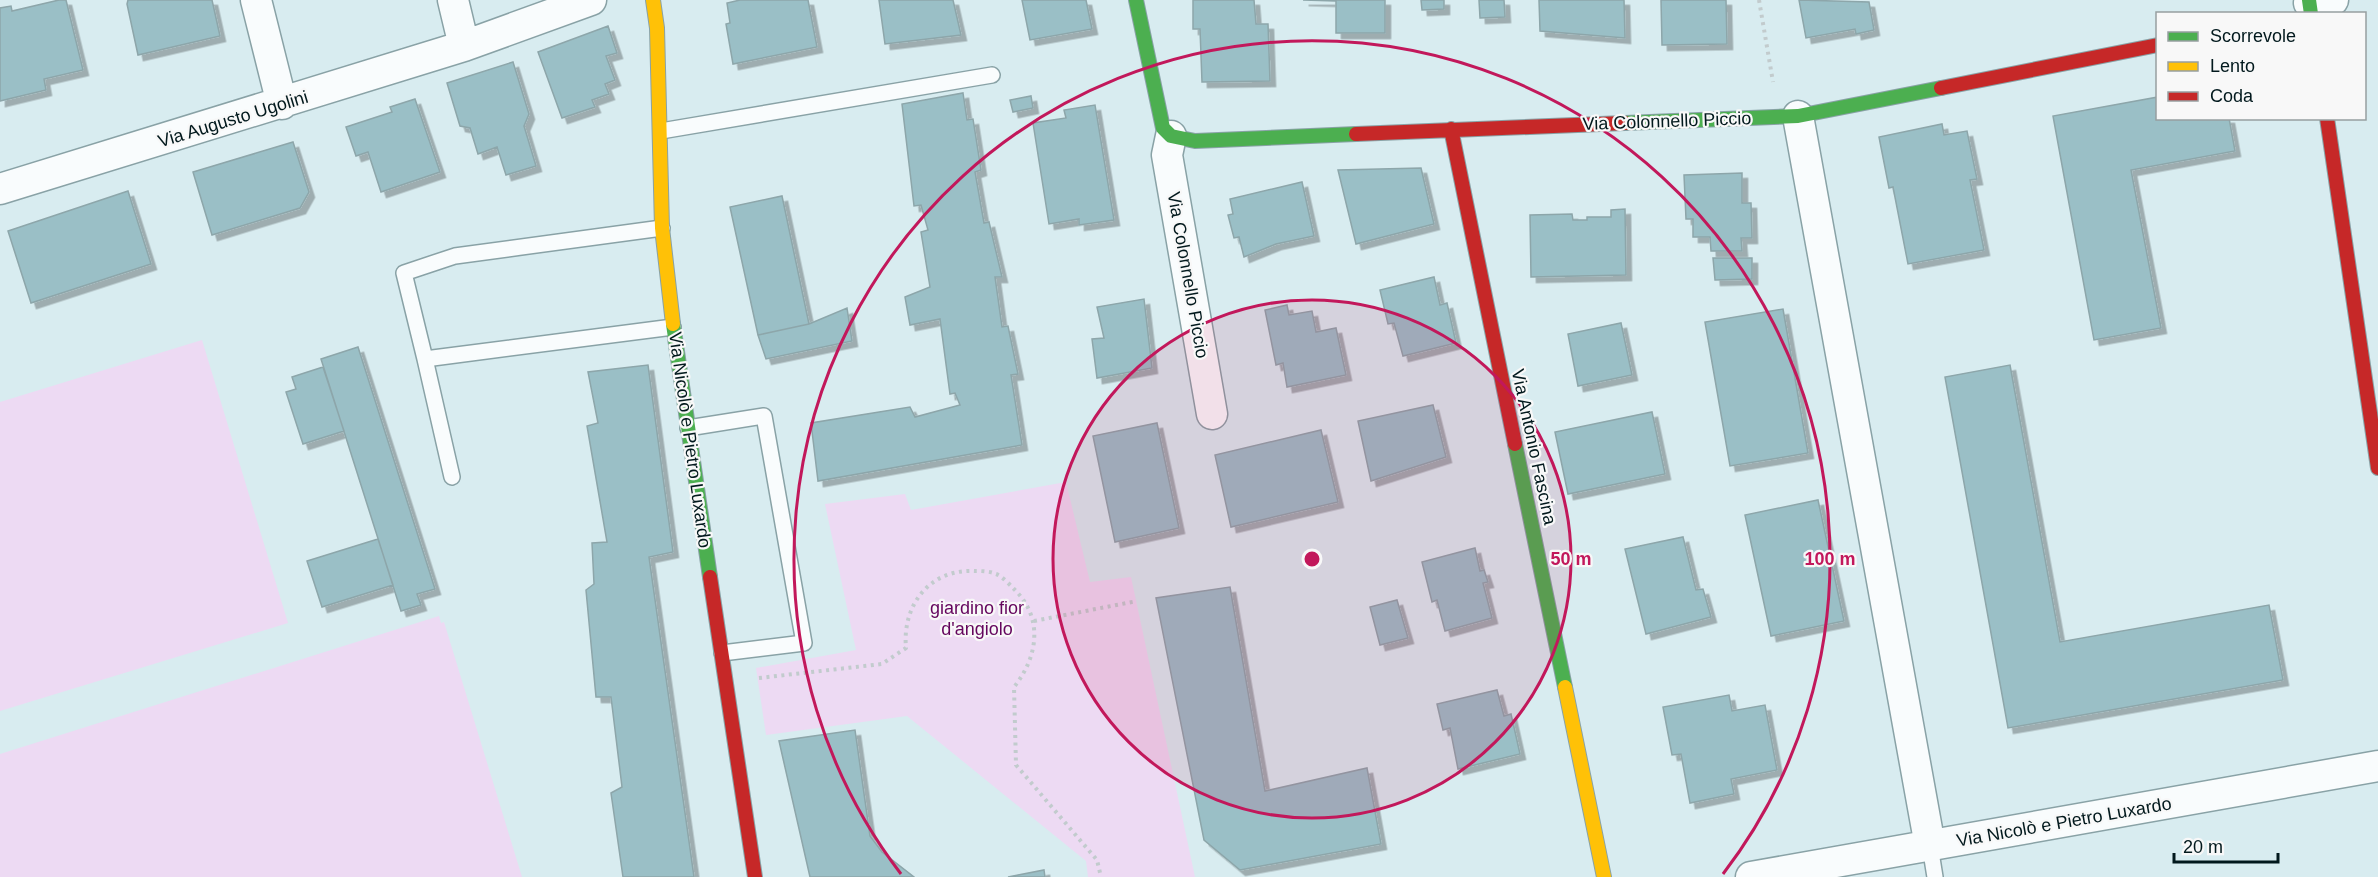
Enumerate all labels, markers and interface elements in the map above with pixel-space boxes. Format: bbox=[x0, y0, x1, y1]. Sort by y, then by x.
legend bbox=[2156, 12, 2366, 120]
text: Scorrevole bbox=[2210, 26, 2296, 46]
text: Lento bbox=[2210, 56, 2255, 76]
text: Coda bbox=[2210, 86, 2254, 106]
street label: Via Augusto Ugolini bbox=[156, 87, 310, 151]
street label: Via Colonnello Piccio bbox=[1582, 108, 1752, 134]
street label: Via Colonnello Piccio bbox=[1163, 190, 1213, 360]
street label: Via Nicolò e Pietro Luxardo bbox=[665, 331, 715, 549]
street label: Via Antonio Fascina bbox=[1508, 367, 1560, 528]
centre of rings bbox=[1302, 549, 1322, 569]
text: 50 m bbox=[1550, 549, 1592, 569]
text: 100 m bbox=[1804, 549, 1856, 569]
park label: giardino fior d'angiolo bbox=[930, 598, 1024, 639]
street label: Via Nicolò e Pietro Luxardo bbox=[1955, 793, 2173, 851]
scale bar bbox=[2174, 826, 2278, 864]
text: 20 m bbox=[2183, 837, 2223, 857]

